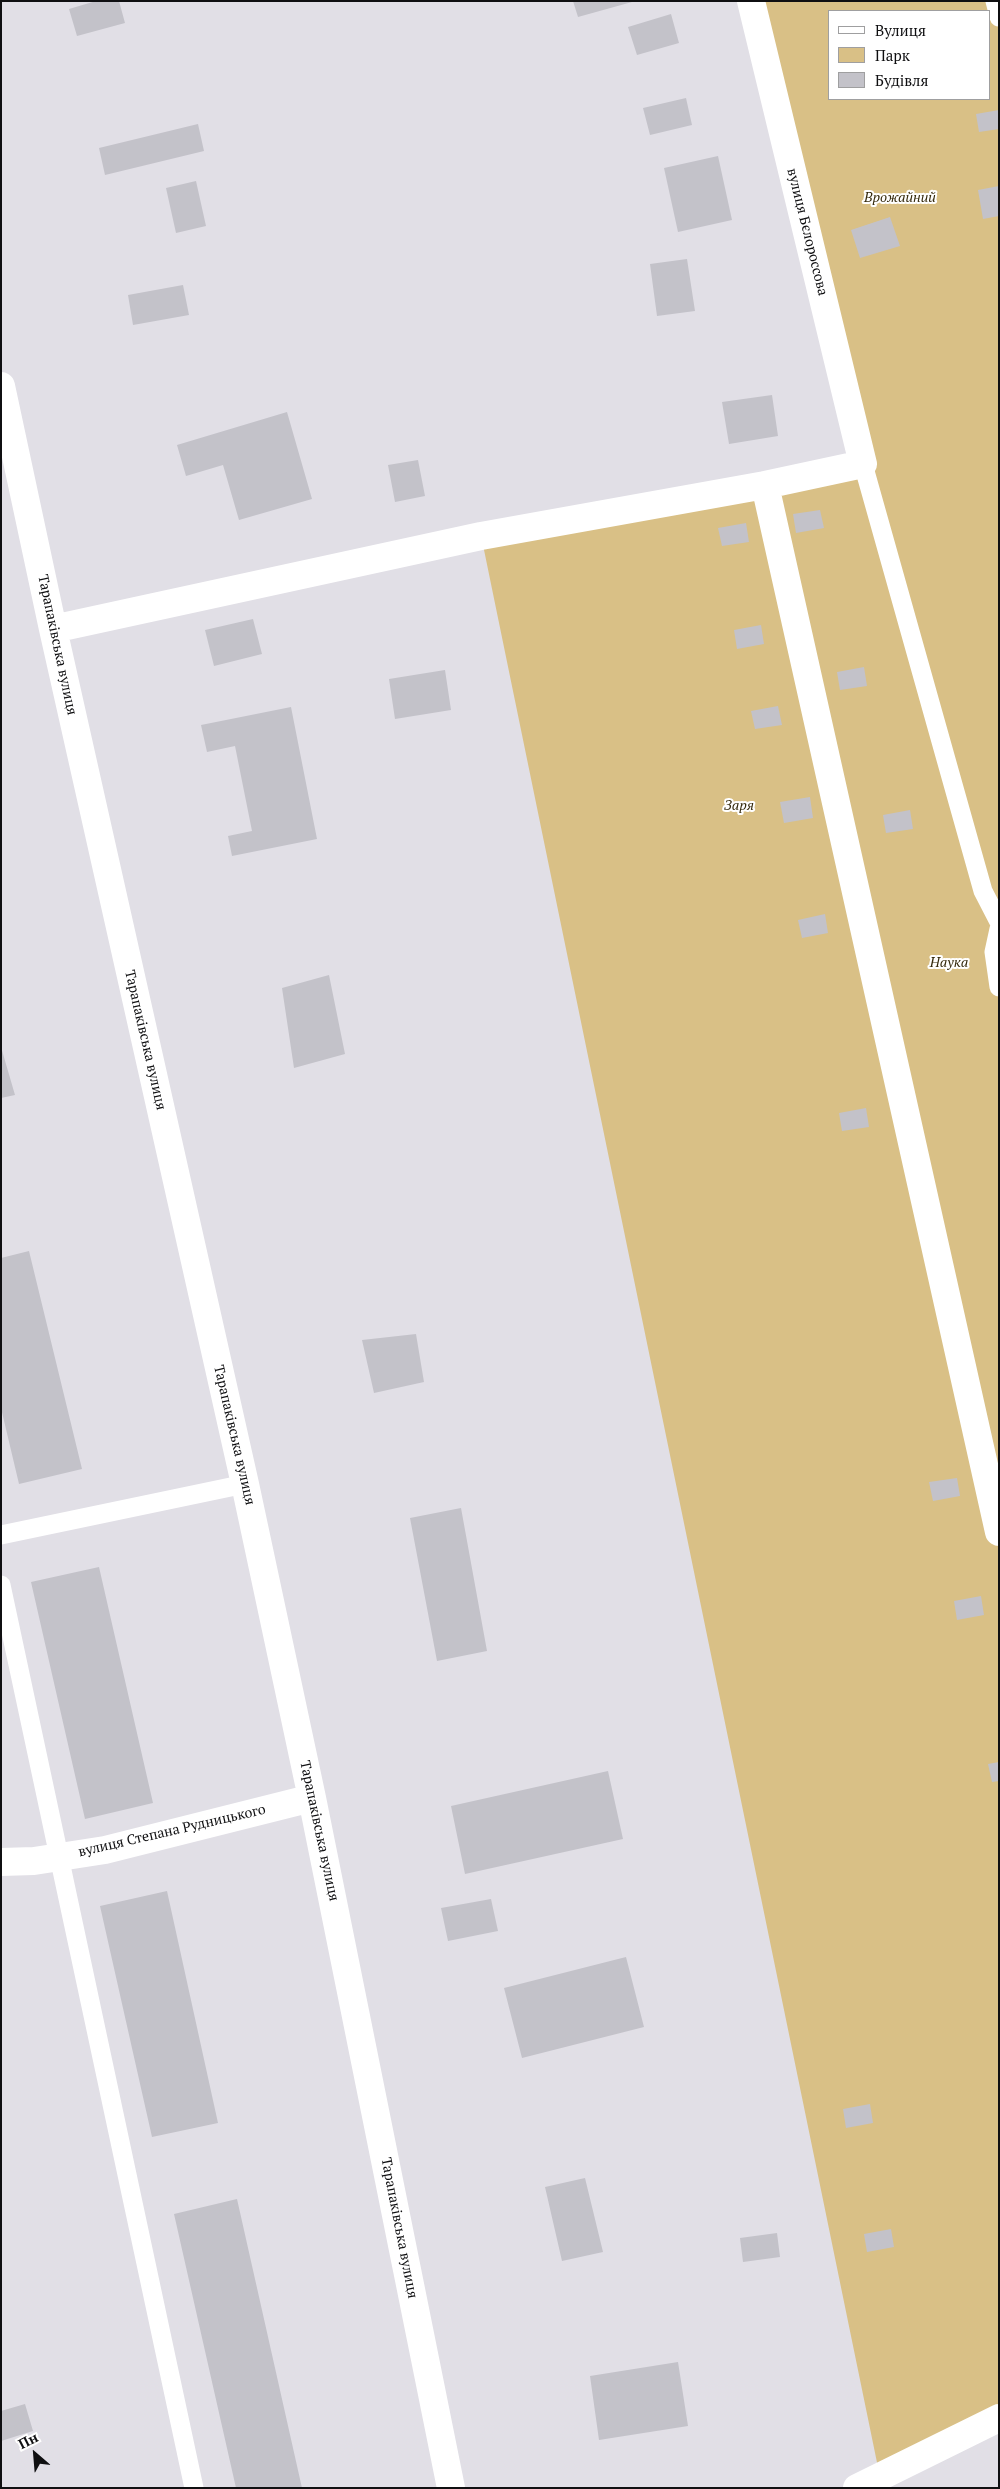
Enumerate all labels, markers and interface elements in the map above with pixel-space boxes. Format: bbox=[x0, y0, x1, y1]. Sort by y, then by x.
legend bbox=[828, 10, 990, 100]
text: Вулиця bbox=[875, 20, 926, 40]
text: Парк bbox=[875, 45, 910, 65]
text: Будівля bbox=[875, 70, 928, 90]
street label: вулиця Бєлороссова bbox=[783, 167, 831, 297]
park label: Врожайний bbox=[864, 190, 936, 206]
street label: Тарапаківська вулиця bbox=[34, 573, 80, 717]
park label: Заря bbox=[724, 798, 754, 814]
park label: Наука bbox=[930, 955, 968, 971]
street label: Тарапаківська вулиця bbox=[121, 968, 169, 1112]
street label: Тарапаківська вулиця bbox=[210, 1363, 258, 1507]
street label: Тарапаківська вулиця bbox=[296, 1759, 342, 1903]
street label: вулиця Степана Рудницького bbox=[77, 1801, 267, 1861]
street label: Тарапаківська вулиця bbox=[377, 2156, 421, 2300]
text: Пн bbox=[15, 2427, 41, 2453]
north arrow bbox=[10, 2429, 60, 2479]

